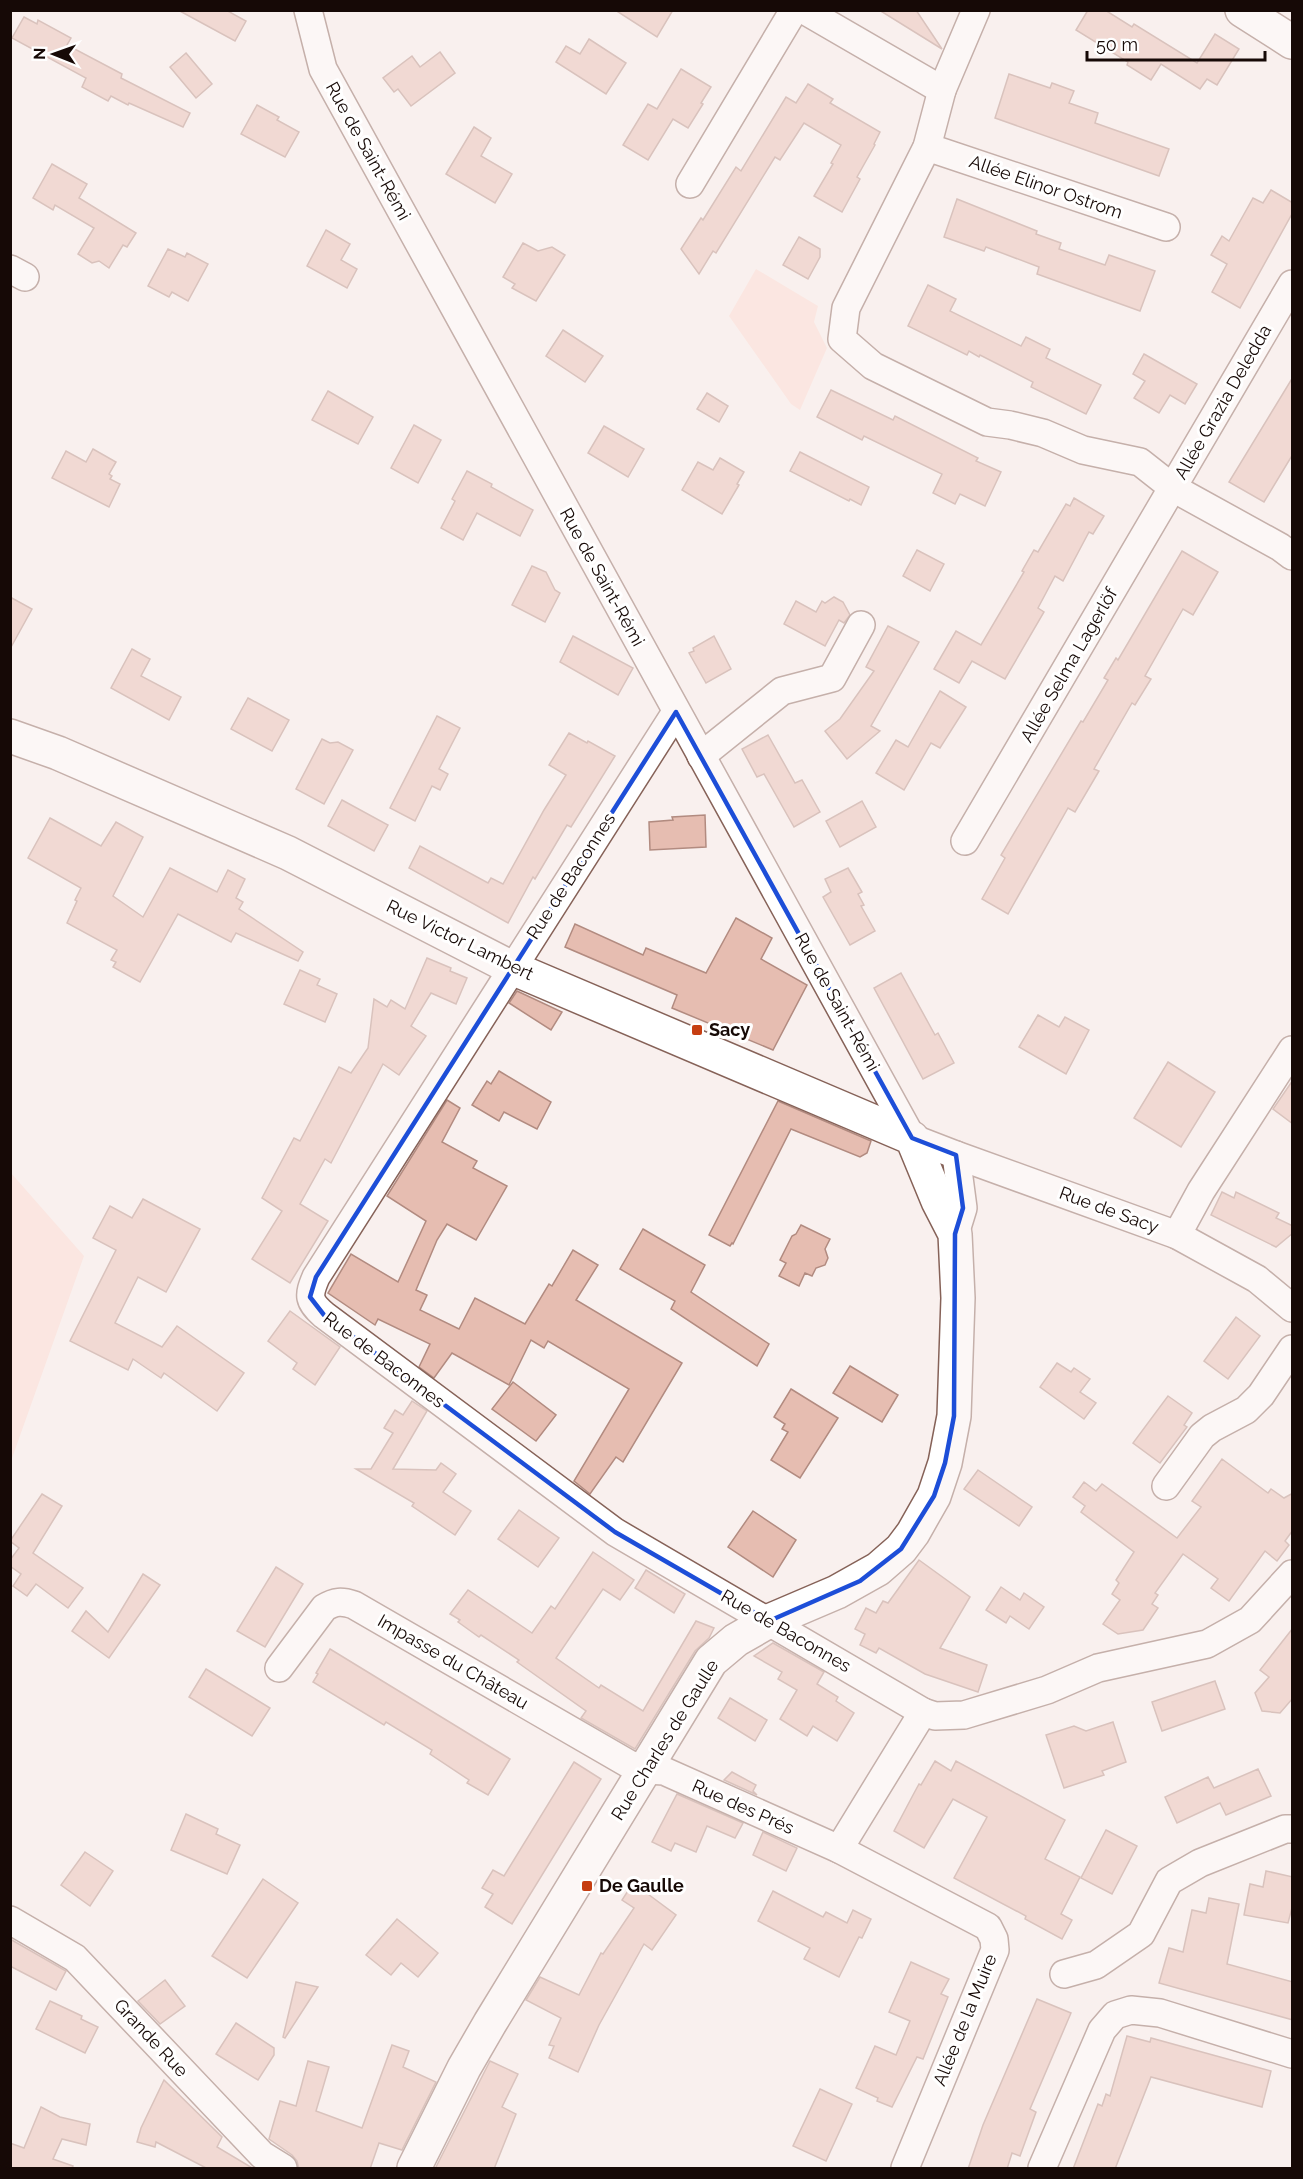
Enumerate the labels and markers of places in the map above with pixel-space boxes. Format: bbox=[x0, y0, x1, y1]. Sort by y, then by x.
place label: Sacy bbox=[709, 1019, 750, 1040]
marker: Sacy bbox=[690, 1023, 704, 1037]
place label: De Gaulle bbox=[599, 1875, 684, 1896]
marker: De Gaulle bbox=[580, 1879, 594, 1893]

